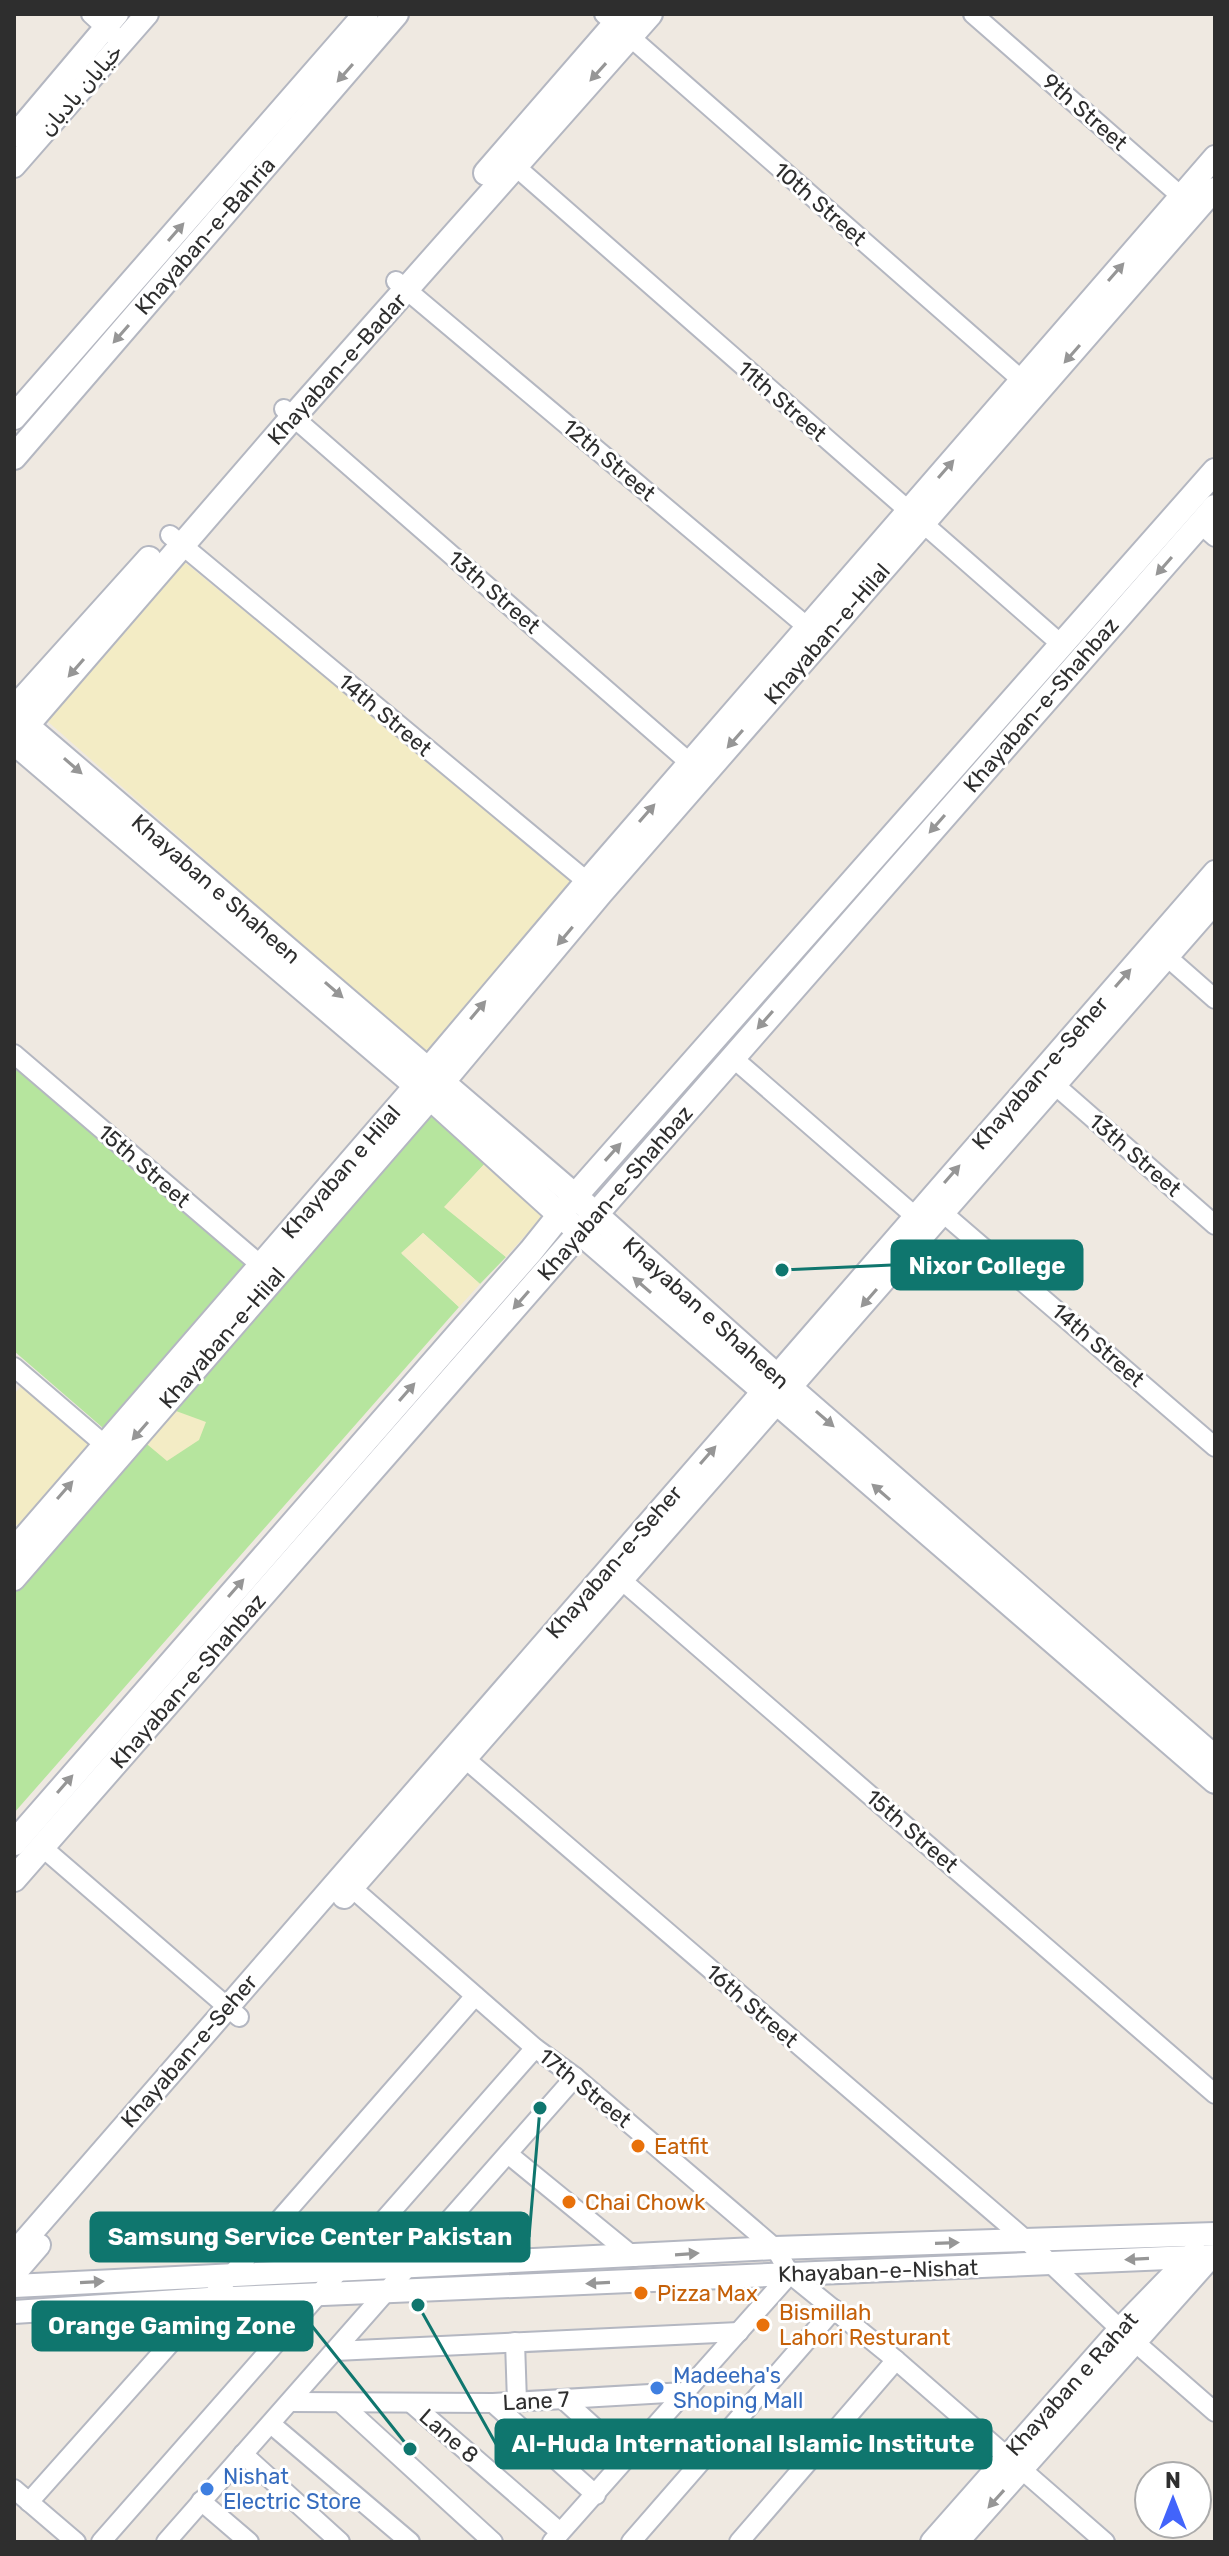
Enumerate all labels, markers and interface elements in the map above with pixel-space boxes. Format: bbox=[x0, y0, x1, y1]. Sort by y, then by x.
street label: خیابان بادبان bbox=[34, 38, 128, 142]
one-way arrow bbox=[337, 63, 355, 83]
one-way arrow bbox=[590, 63, 608, 82]
street label: 9th Street bbox=[1037, 68, 1133, 157]
street label: Khayaban-e-Bahria bbox=[129, 151, 281, 321]
street label: 10th Street bbox=[768, 156, 872, 252]
one-way arrow bbox=[167, 222, 184, 242]
one-way arrow bbox=[1107, 263, 1124, 283]
street label: Khayaban-e-Badar bbox=[262, 287, 413, 450]
one-way arrow bbox=[113, 323, 130, 343]
one-way arrow bbox=[1064, 343, 1081, 363]
street label: 11th Street bbox=[732, 355, 833, 447]
street label: 12th Street bbox=[557, 413, 661, 507]
one-way arrow bbox=[936, 459, 954, 478]
street label: 13th Street bbox=[442, 545, 546, 640]
one-way arrow bbox=[1155, 556, 1173, 575]
street label: Khayaban-e-Hilal bbox=[758, 558, 896, 710]
street label: Khayaban-e-Shahbaz bbox=[958, 612, 1124, 798]
one-way arrow bbox=[68, 658, 85, 678]
street label: 14th Street bbox=[333, 668, 438, 762]
one-way arrow bbox=[727, 729, 744, 749]
one-way arrow bbox=[62, 757, 82, 774]
one-way arrow bbox=[638, 804, 655, 824]
street label: Khayaban e Shaheen bbox=[126, 808, 306, 970]
one-way arrow bbox=[929, 814, 946, 834]
one-way arrow bbox=[557, 926, 574, 946]
one-way arrow bbox=[1114, 968, 1131, 988]
one-way arrow bbox=[324, 981, 344, 998]
street label: Khayaban-e-Seher bbox=[966, 990, 1114, 1155]
one-way arrow bbox=[468, 1001, 486, 1020]
one-way arrow bbox=[757, 1011, 775, 1030]
street label: Khayaban e Hilal bbox=[276, 1100, 406, 1244]
street label: Khayaban-e-Shahbaz bbox=[532, 1100, 698, 1286]
street label: 13th Street bbox=[1083, 1108, 1187, 1203]
street label: 15th Street bbox=[92, 1119, 196, 1214]
one-way arrow bbox=[604, 1143, 621, 1163]
one-way arrow bbox=[943, 1164, 960, 1184]
street label: Khayaban e Shaheen bbox=[617, 1231, 795, 1395]
callout: Nixor College bbox=[892, 1241, 1082, 1289]
text: Nixor College bbox=[909, 1252, 1065, 1280]
street label: Khayaban-e-Hilal bbox=[153, 1262, 291, 1414]
one-way arrow bbox=[632, 1277, 652, 1294]
one-way arrow bbox=[860, 1288, 878, 1307]
one-way arrow bbox=[513, 1290, 530, 1310]
street label: 14th Street bbox=[1046, 1297, 1150, 1393]
one-way arrow bbox=[398, 1382, 415, 1402]
one-way arrow bbox=[816, 1409, 835, 1427]
one-way arrow bbox=[132, 1422, 150, 1441]
one-way arrow bbox=[699, 1445, 716, 1465]
street label: Khayaban-e-Seher bbox=[540, 1479, 688, 1644]
one-way arrow bbox=[56, 1480, 73, 1500]
one-way arrow bbox=[871, 1483, 890, 1501]
one-way arrow bbox=[227, 1578, 244, 1598]
street label: Khayaban-e-Shahbaz bbox=[105, 1588, 271, 1774]
one-way arrow bbox=[56, 1774, 73, 1794]
street label: 15th Street bbox=[860, 1784, 964, 1879]
street label: 16th Street bbox=[700, 1959, 804, 2054]
street label: Khayaban-e-Seher bbox=[115, 1968, 263, 2133]
street label: 17th Street bbox=[533, 2042, 637, 2134]
place label: Eatfit bbox=[654, 2133, 709, 2160]
marker: Eatfit bbox=[629, 2137, 647, 2155]
place label: Chai Chowk bbox=[585, 2189, 706, 2216]
marker: Chai Chowk bbox=[560, 2193, 578, 2211]
callout: Samsung Service Center Pakistan bbox=[91, 2213, 529, 2261]
text: Samsung Service Center Pakistan bbox=[108, 2223, 512, 2251]
one-way arrow bbox=[935, 2236, 960, 2249]
one-way arrow bbox=[675, 2247, 700, 2260]
one-way arrow bbox=[1124, 2253, 1149, 2266]
street label: Khayaban-e-Nishat bbox=[777, 2254, 979, 2288]
one-way arrow bbox=[80, 2275, 105, 2288]
one-way arrow bbox=[585, 2276, 610, 2289]
place label: Pizza Max bbox=[657, 2280, 758, 2307]
marker: Pizza Max bbox=[632, 2284, 650, 2302]
place label: Bismillah Lahori Resturant bbox=[779, 2299, 951, 2351]
callout: Orange Gaming Zone bbox=[33, 2302, 312, 2350]
street label: Khayaban e Rahat bbox=[1000, 2306, 1144, 2462]
text: Orange Gaming Zone bbox=[48, 2312, 296, 2340]
marker: Bismillah Lahori Resturant bbox=[754, 2316, 772, 2334]
place label: Madeeha's Shoping Mall bbox=[673, 2362, 803, 2414]
marker: Madeeha's Shoping Mall bbox=[648, 2379, 666, 2397]
street label: Lane 7 bbox=[502, 2386, 570, 2416]
street label: Lane 8 bbox=[414, 2403, 484, 2469]
callout: Al-Huda International Islamic Institute bbox=[496, 2420, 991, 2468]
text: Al-Huda International Islamic Institute bbox=[511, 2430, 975, 2458]
north arrow bbox=[1133, 2460, 1213, 2540]
place label: Nishat Electric Store bbox=[223, 2463, 361, 2515]
text: N bbox=[1165, 2467, 1181, 2494]
marker: Nishat Electric Store bbox=[198, 2480, 216, 2498]
one-way arrow bbox=[987, 2489, 1005, 2508]

